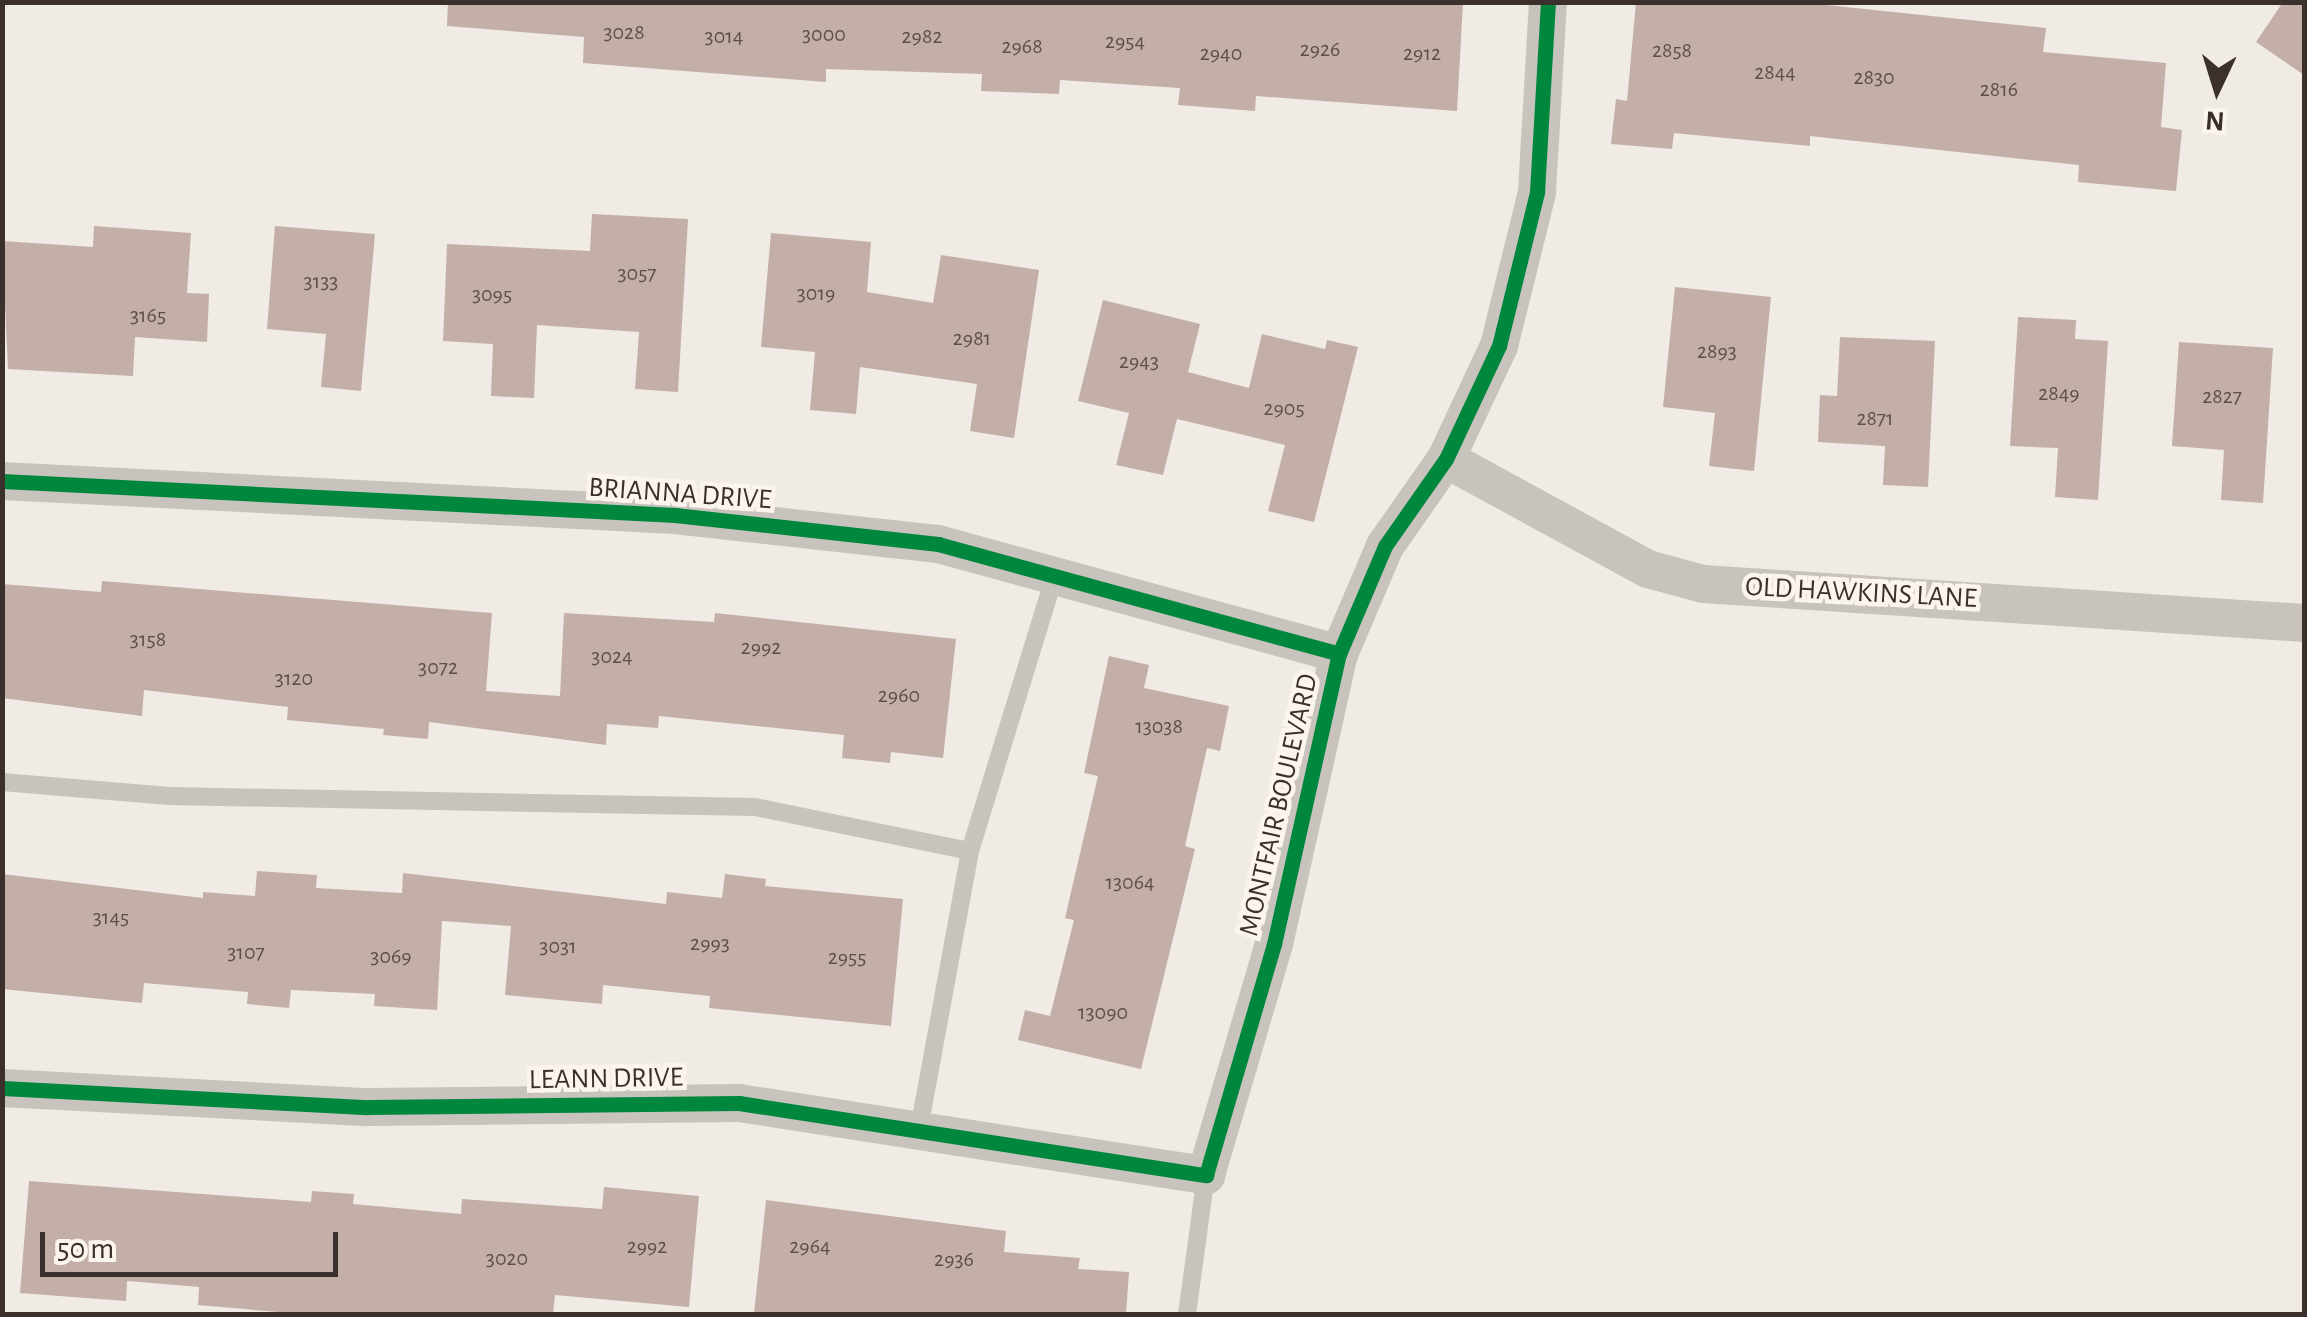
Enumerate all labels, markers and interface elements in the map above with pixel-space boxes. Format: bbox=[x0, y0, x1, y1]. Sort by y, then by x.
house number: 3028 bbox=[603, 20, 645, 46]
house number: 3000 bbox=[802, 22, 846, 48]
house number: 3014 bbox=[705, 24, 743, 50]
house number: 2982 bbox=[902, 24, 942, 50]
house number: 2954 bbox=[1105, 29, 1145, 55]
house number: 2968 bbox=[1001, 34, 1043, 60]
house number: 2926 bbox=[1300, 37, 1340, 63]
house number: 2858 bbox=[1652, 38, 1692, 64]
north arrow bbox=[2167, 40, 2267, 140]
house number: 2940 bbox=[1200, 41, 1242, 67]
house number: 2912 bbox=[1403, 41, 1441, 67]
house number: 2844 bbox=[1754, 60, 1796, 86]
house number: 2830 bbox=[1853, 65, 1895, 91]
house number: 2816 bbox=[1980, 77, 2018, 103]
text: N bbox=[2204, 105, 2226, 135]
house number: 3057 bbox=[617, 261, 657, 287]
house number: 3133 bbox=[304, 269, 338, 295]
house number: 3019 bbox=[797, 281, 835, 307]
house number: 3095 bbox=[472, 282, 512, 308]
house number: 3165 bbox=[130, 303, 166, 329]
house number: 2981 bbox=[953, 326, 991, 352]
house number: 2893 bbox=[1697, 339, 1737, 365]
house number: 2943 bbox=[1119, 349, 1159, 375]
house number: 2849 bbox=[2038, 381, 2080, 407]
house number: 2827 bbox=[2202, 384, 2242, 410]
house number: 2905 bbox=[1263, 396, 1305, 422]
house number: 2871 bbox=[1856, 406, 1894, 432]
street label: BRIANNA DRIVE bbox=[587, 471, 773, 517]
street label: OLD HAWKINS LANE bbox=[1744, 570, 1978, 616]
house number: 3158 bbox=[130, 627, 166, 653]
house number: 2992 bbox=[741, 635, 781, 661]
house number: 3024 bbox=[591, 644, 633, 670]
house number: 3072 bbox=[418, 655, 458, 681]
house number: 3120 bbox=[275, 666, 313, 692]
street label: MONTFAIR BOULEVARD bbox=[1232, 671, 1326, 939]
house number: 2960 bbox=[878, 683, 920, 709]
house number: 13038 bbox=[1135, 714, 1183, 740]
house number: 13064 bbox=[1105, 870, 1155, 896]
house number: 3145 bbox=[93, 905, 129, 931]
house number: 2993 bbox=[690, 931, 730, 957]
house number: 3031 bbox=[539, 934, 577, 960]
house number: 3107 bbox=[227, 940, 265, 966]
house number: 3069 bbox=[370, 944, 412, 970]
house number: 2955 bbox=[828, 945, 866, 971]
house number: 13090 bbox=[1078, 1000, 1128, 1026]
street label: LEANN DRIVE bbox=[529, 1061, 683, 1097]
scale bar bbox=[45, 1212, 342, 1274]
text: 50 m bbox=[57, 1234, 114, 1264]
house number: 2992 bbox=[627, 1234, 667, 1260]
house number: 2964 bbox=[789, 1234, 831, 1260]
house number: 3020 bbox=[486, 1246, 528, 1272]
house number: 2936 bbox=[934, 1247, 974, 1273]

